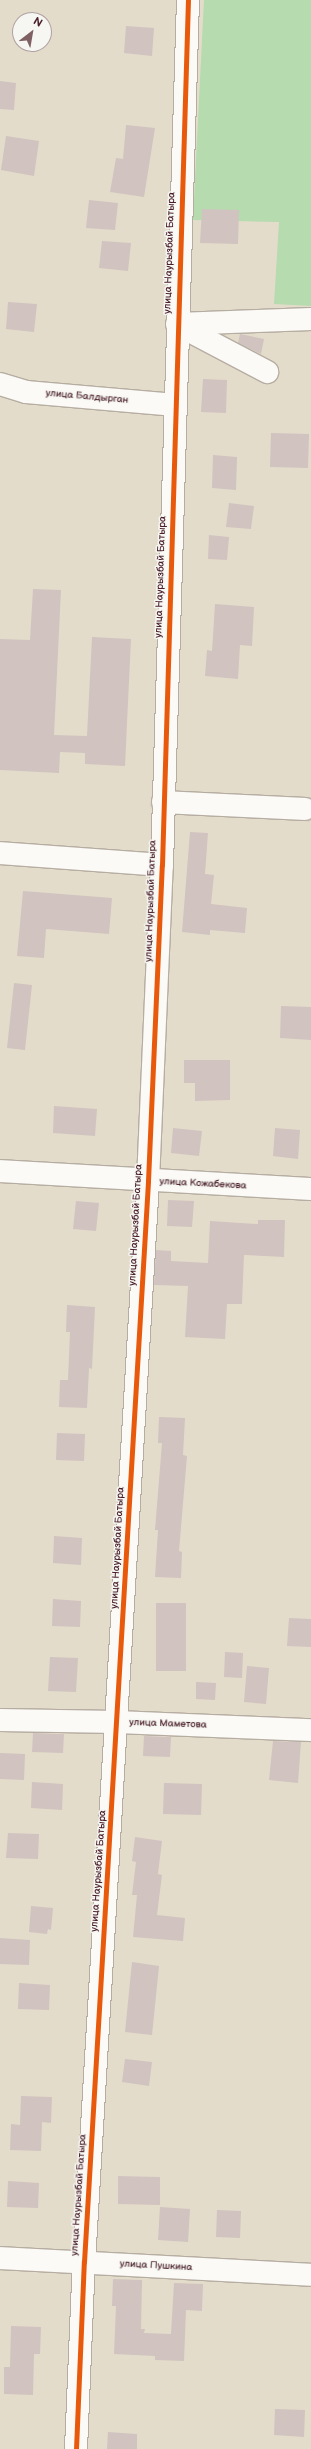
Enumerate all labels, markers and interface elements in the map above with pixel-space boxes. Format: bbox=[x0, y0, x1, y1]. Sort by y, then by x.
north arrow bbox=[12, 12, 52, 52]
text: N bbox=[31, 14, 45, 30]
street label: улица Наурызбай Батыра bbox=[162, 192, 178, 314]
street label: улица Балдырган bbox=[45, 387, 129, 407]
street label: улица Наурызбай Батыра bbox=[153, 516, 169, 638]
street label: улица Наурызбай Батыра bbox=[143, 840, 159, 962]
street label: улица Наурызбай Батыра bbox=[127, 1164, 145, 1286]
street label: улица Кожабекова bbox=[159, 1176, 247, 1192]
street label: улица Наурызбай Батыра bbox=[109, 1487, 127, 1609]
street label: улица Маметова bbox=[129, 1717, 207, 1731]
street label: улица Наурызбай Батыра bbox=[89, 1810, 109, 1932]
street label: улица Наурызбай Батыра bbox=[69, 2134, 89, 2256]
street label: улица Пушкина bbox=[119, 2258, 193, 2274]

